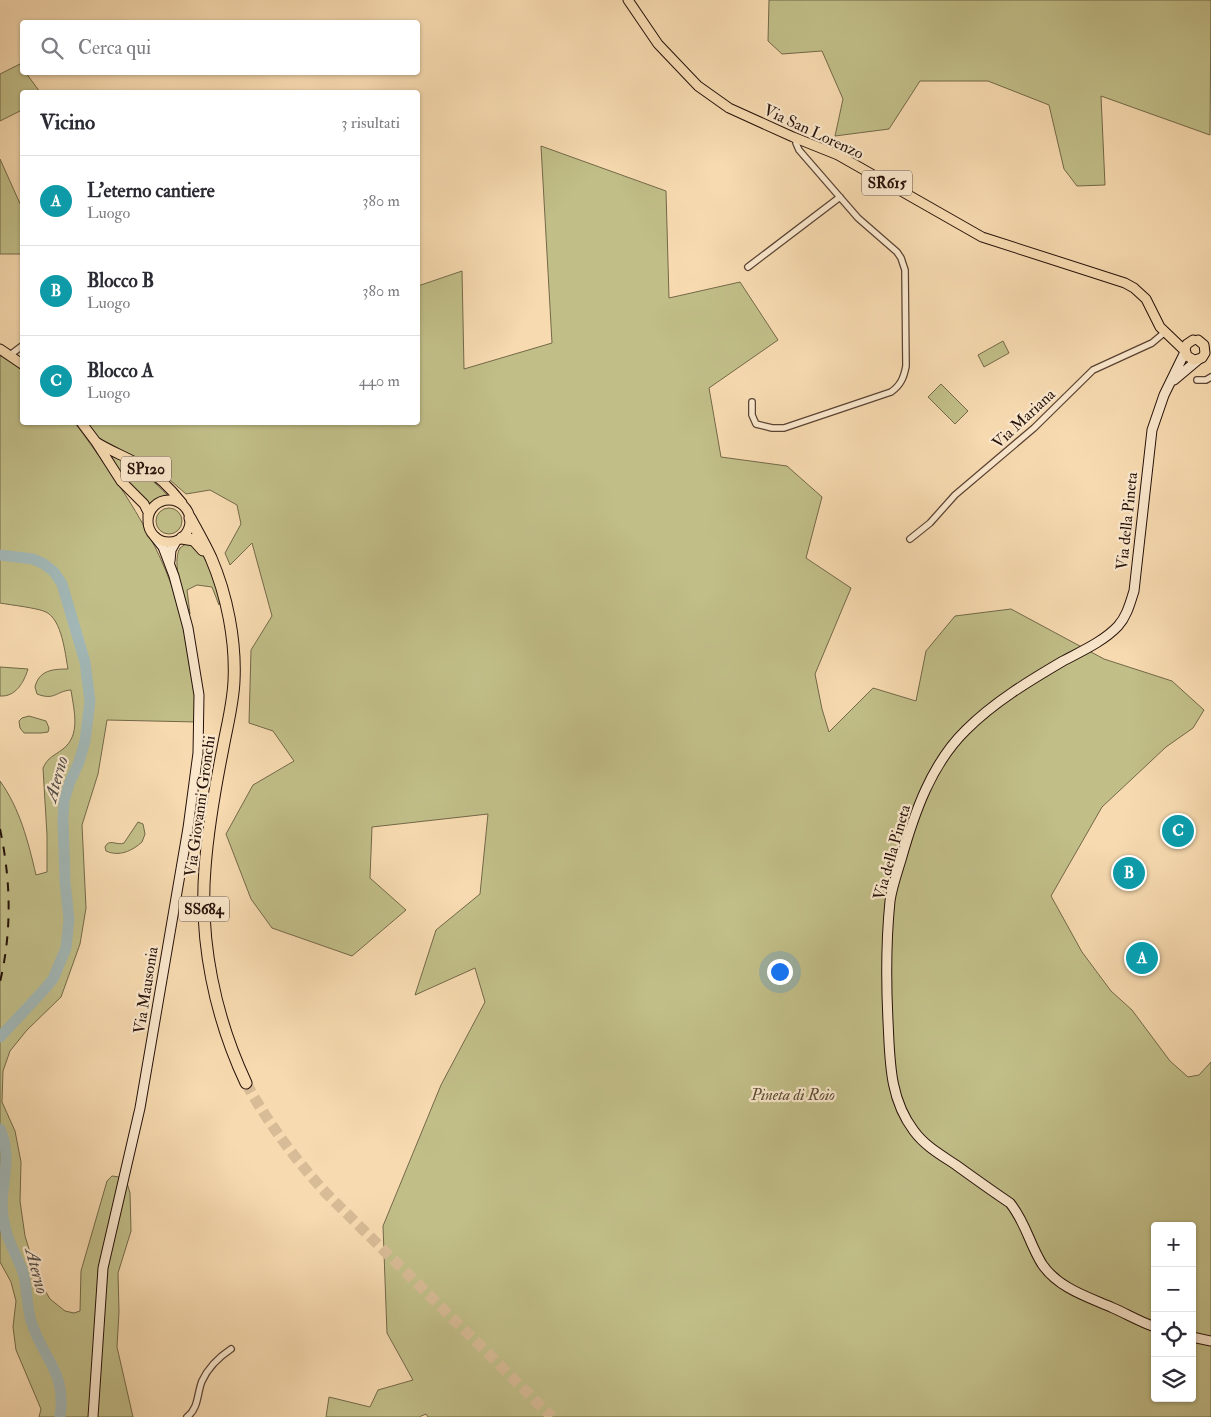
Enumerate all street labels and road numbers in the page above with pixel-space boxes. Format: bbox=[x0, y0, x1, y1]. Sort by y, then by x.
street label: Via San Lorenzo bbox=[760, 100, 867, 164]
road number: SR615 bbox=[862, 170, 912, 196]
street label: Via Mariana bbox=[988, 384, 1060, 453]
road number: SP120 bbox=[121, 456, 171, 482]
street label: Via della Pineta bbox=[1112, 471, 1142, 571]
street label: Via Giovanni Gronchi bbox=[180, 734, 220, 878]
street label: Via della Pineta bbox=[869, 802, 915, 902]
road number: SS684 bbox=[179, 896, 229, 922]
street label: Via Mausonia bbox=[129, 945, 163, 1035]

